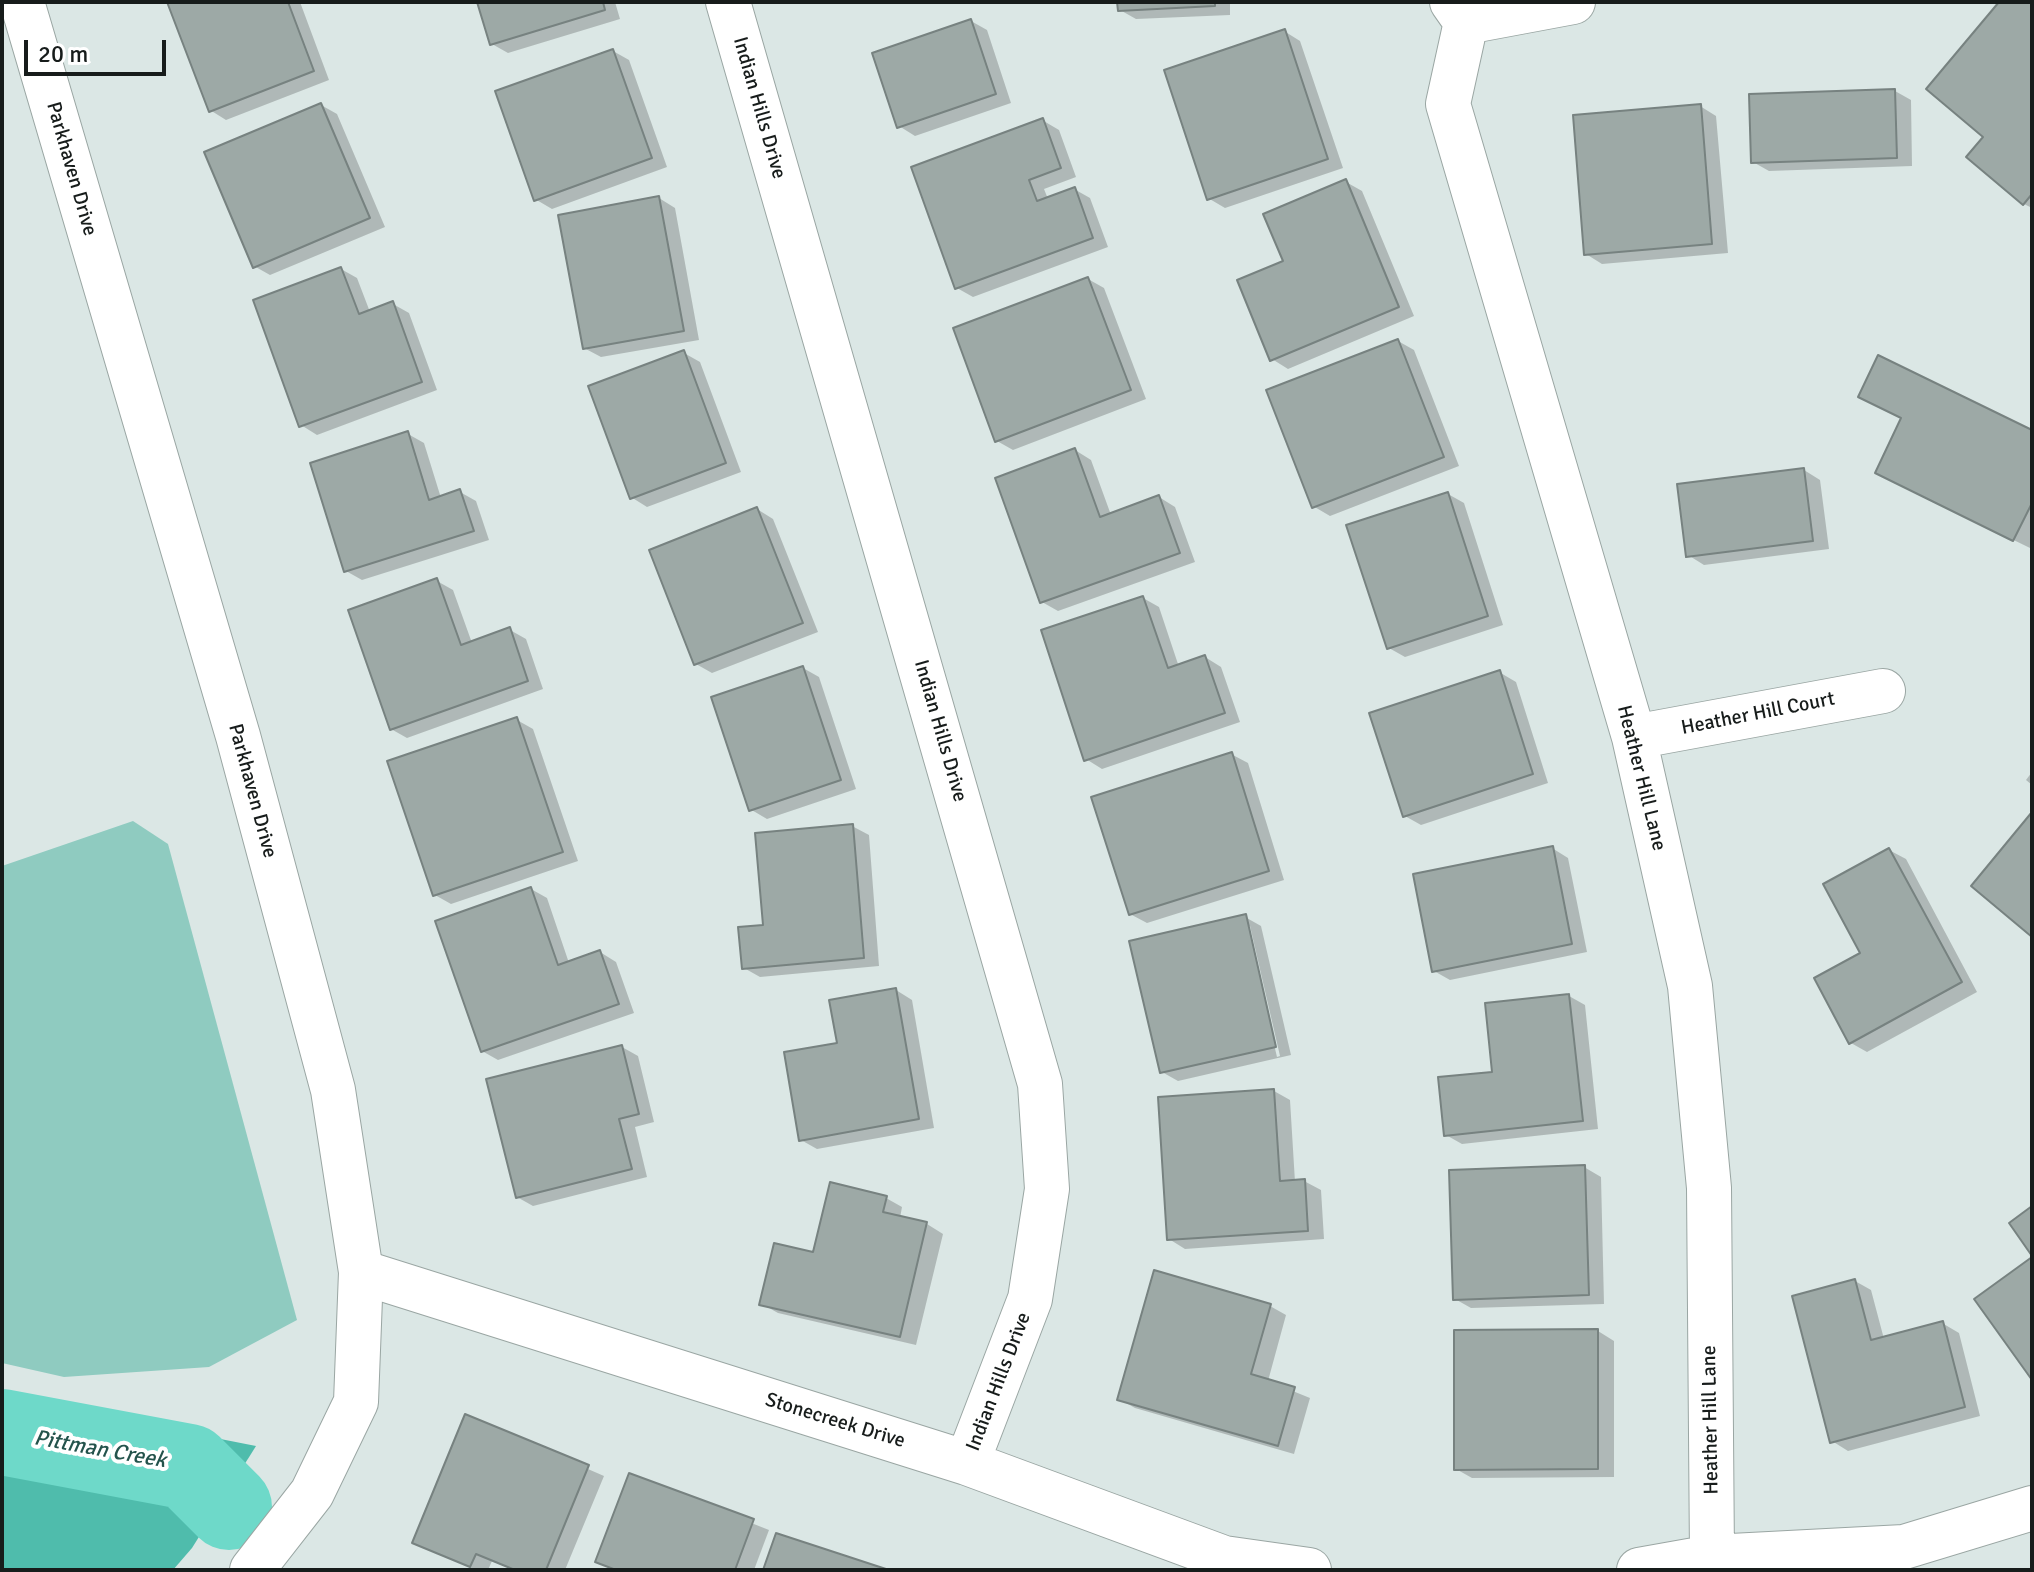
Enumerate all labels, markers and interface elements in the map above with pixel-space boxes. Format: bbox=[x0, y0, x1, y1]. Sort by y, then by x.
scale bar bbox=[28, 24, 170, 74]
street label: Indian Hills Drive bbox=[727, 34, 791, 182]
text: 20 m bbox=[38, 39, 88, 69]
street label: Parkhaven Drive bbox=[40, 99, 102, 239]
street label: Indian Hills Drive bbox=[908, 657, 972, 805]
street label: Heather Hill Court bbox=[1679, 687, 1837, 741]
street label: Heather Hill Lane bbox=[1611, 703, 1671, 853]
street label: Parkhaven Drive bbox=[223, 721, 281, 861]
street label: Indian Hills Drive bbox=[962, 1309, 1036, 1455]
street label: Heather Hill Lane bbox=[1698, 1345, 1724, 1495]
street label: Stonecreek Drive bbox=[762, 1388, 908, 1454]
water label: Pittman Creek bbox=[32, 1425, 168, 1475]

